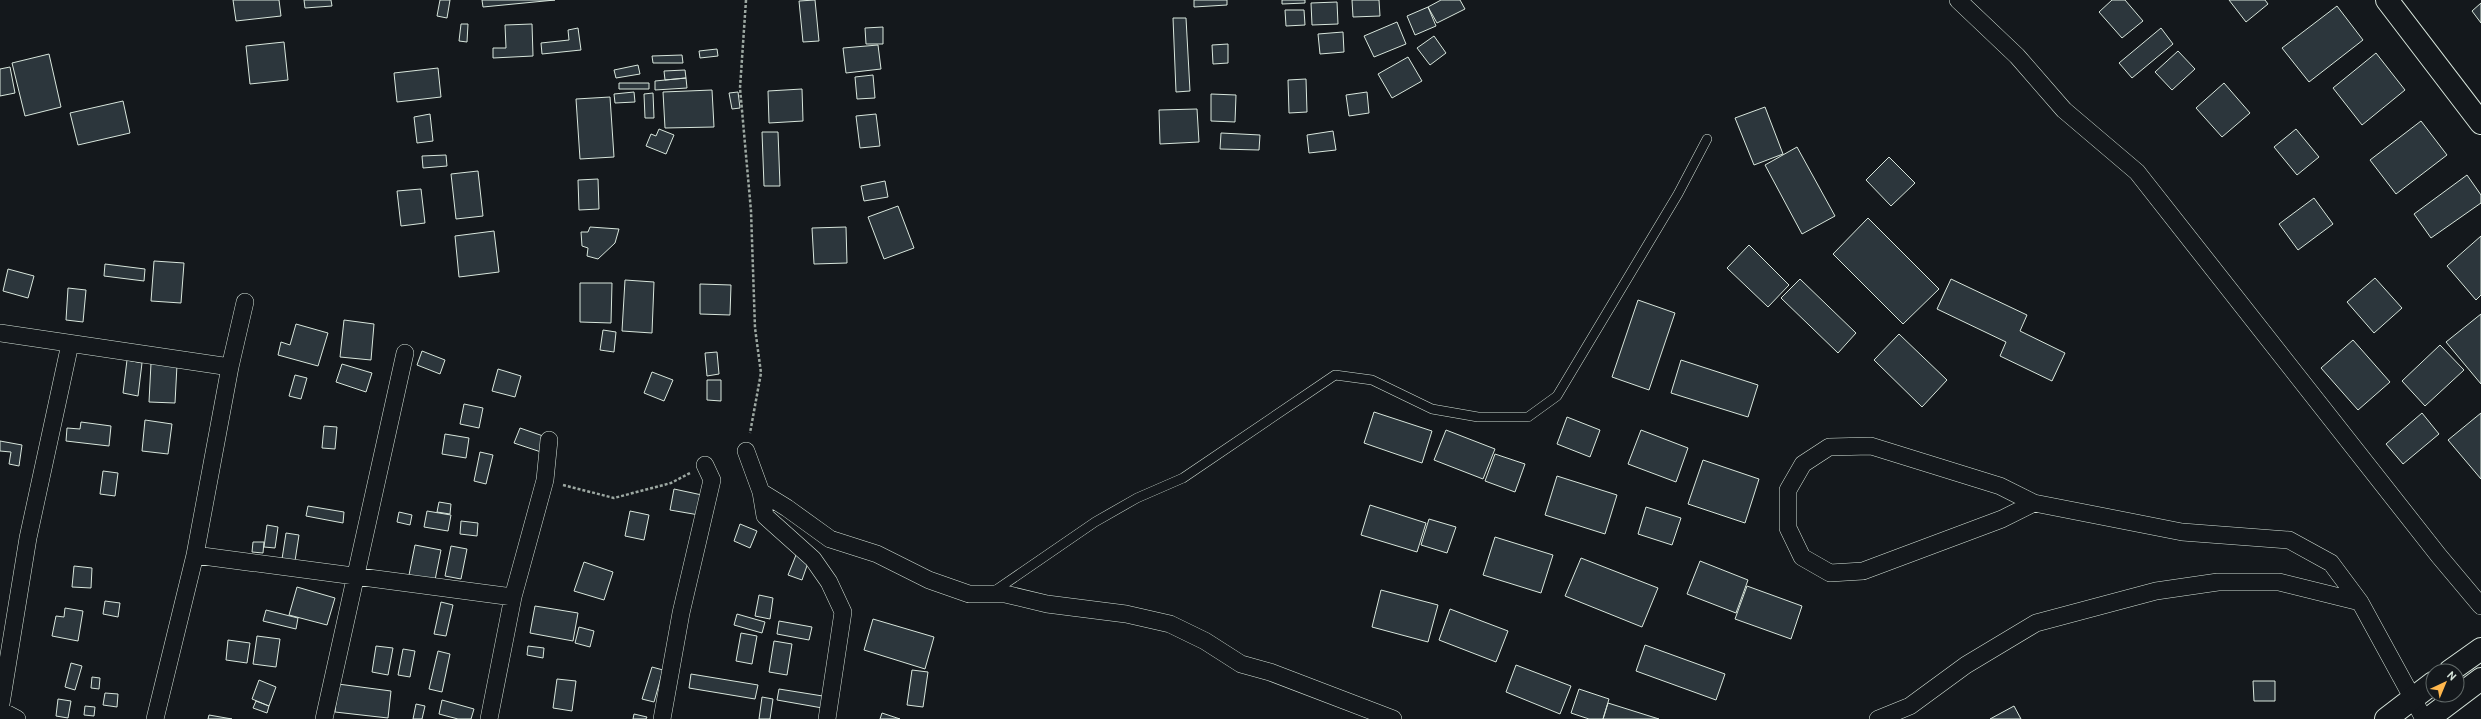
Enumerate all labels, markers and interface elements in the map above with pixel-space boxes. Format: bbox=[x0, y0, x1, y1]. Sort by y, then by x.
north arrow bbox=[2425, 663, 2465, 703]
text: N bbox=[2444, 668, 2460, 684]

